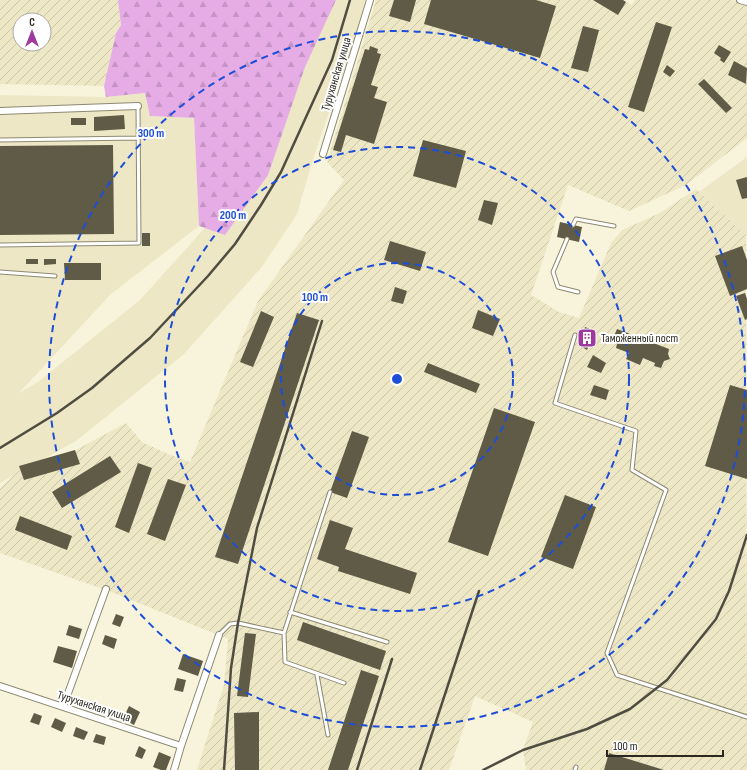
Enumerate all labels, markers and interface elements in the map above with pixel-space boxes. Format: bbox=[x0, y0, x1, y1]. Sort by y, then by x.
north arrow bbox=[12, 12, 52, 52]
text: С bbox=[29, 16, 35, 29]
street label: Туруханская улица bbox=[318, 35, 355, 113]
text: 300 m bbox=[138, 126, 164, 141]
text: 200 m bbox=[220, 208, 246, 223]
text: 100 m bbox=[302, 290, 328, 305]
building icon: Таможенный пост bbox=[576, 327, 598, 349]
place label: Таможенный пост bbox=[601, 331, 678, 346]
centre of rings bbox=[390, 372, 404, 386]
street label: Туруханская улица bbox=[55, 688, 133, 726]
scale bar bbox=[607, 732, 723, 758]
text: 100 m bbox=[613, 739, 638, 754]

